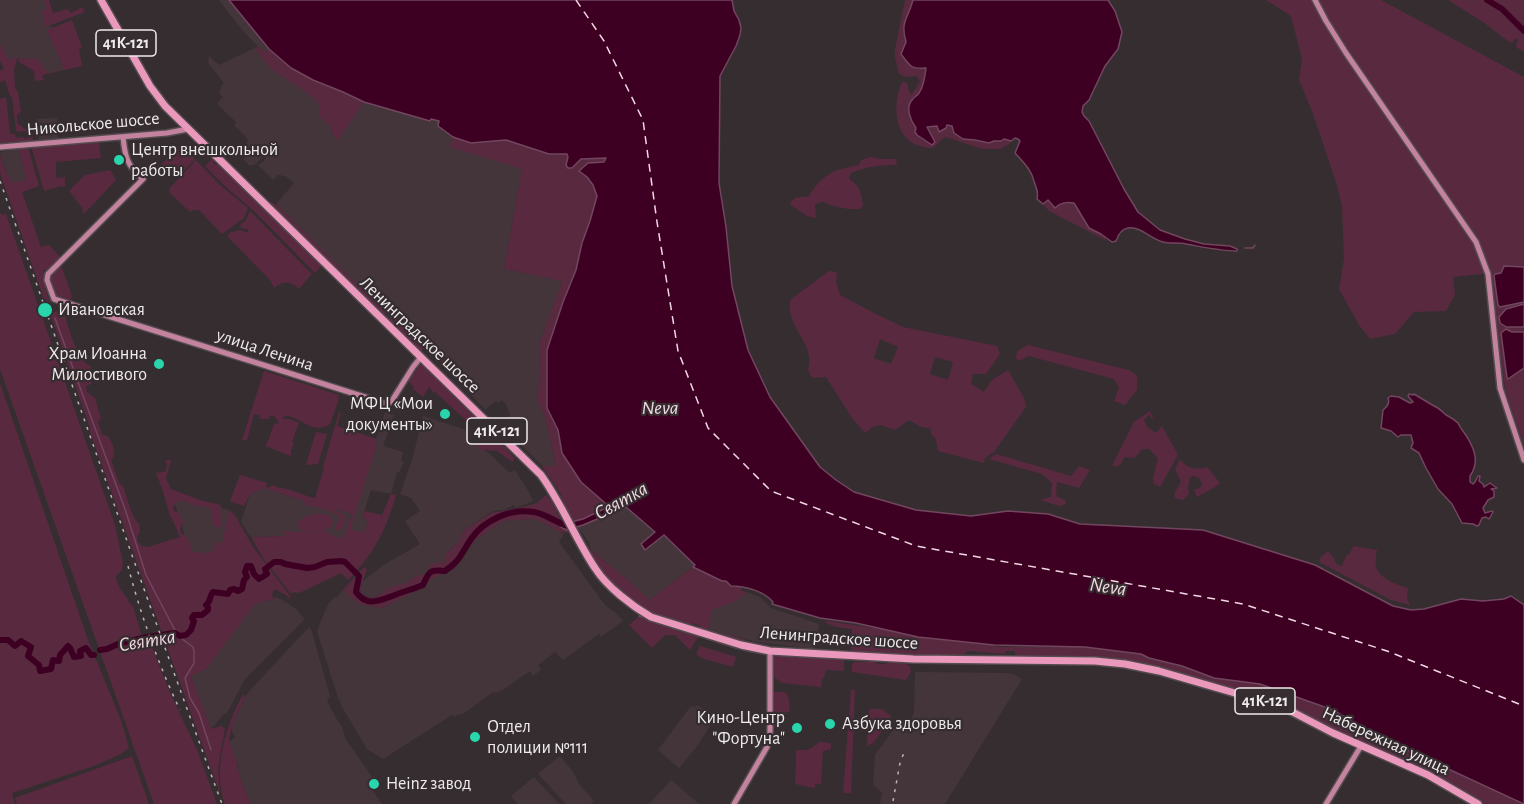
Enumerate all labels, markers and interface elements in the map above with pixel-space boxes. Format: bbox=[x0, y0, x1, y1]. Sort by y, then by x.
road number: 41К-121 bbox=[96, 30, 156, 56]
street label: Никольское шоссе bbox=[25, 107, 161, 141]
place label: Центр внешкольной работы bbox=[131, 139, 278, 182]
marker: Центр внешкольной работы bbox=[112, 153, 126, 167]
street label: Ленинградское шоссе bbox=[355, 272, 485, 398]
place label: Ивановская bbox=[58, 299, 145, 321]
marker: Ивановская bbox=[36, 301, 54, 319]
street label: улица Ленина bbox=[214, 324, 316, 376]
place label: Храм Иоанна Милостивого bbox=[49, 343, 147, 386]
marker: Храм Иоанна Милостивого bbox=[152, 357, 166, 371]
place label: МФЦ «Мои документы» bbox=[346, 393, 433, 436]
water label: Neva bbox=[642, 396, 678, 420]
marker: МФЦ «Мои документы» bbox=[438, 407, 452, 421]
road number: 41К-121 bbox=[467, 418, 527, 444]
water label: Святка bbox=[590, 477, 652, 525]
water label: Neva bbox=[1088, 573, 1128, 601]
street label: Ленинградское шоссе bbox=[759, 622, 919, 654]
water label: Святка bbox=[117, 625, 177, 657]
road number: 41К-121 bbox=[1235, 688, 1295, 714]
street label: Набережная улица bbox=[1319, 702, 1453, 780]
place label: Кино-Центр "Фортуна" bbox=[696, 707, 785, 750]
place label: Азбука здоровья bbox=[842, 713, 962, 735]
place label: Отдел полиции №111 bbox=[487, 716, 588, 758]
marker: Азбука здоровья bbox=[823, 717, 837, 731]
marker: Кино-Центр "Фортуна" bbox=[790, 721, 804, 735]
marker: Отдел полиции №111 bbox=[468, 730, 482, 744]
place label: Heinz завод bbox=[386, 773, 471, 795]
marker: Heinz завод bbox=[367, 777, 381, 791]

